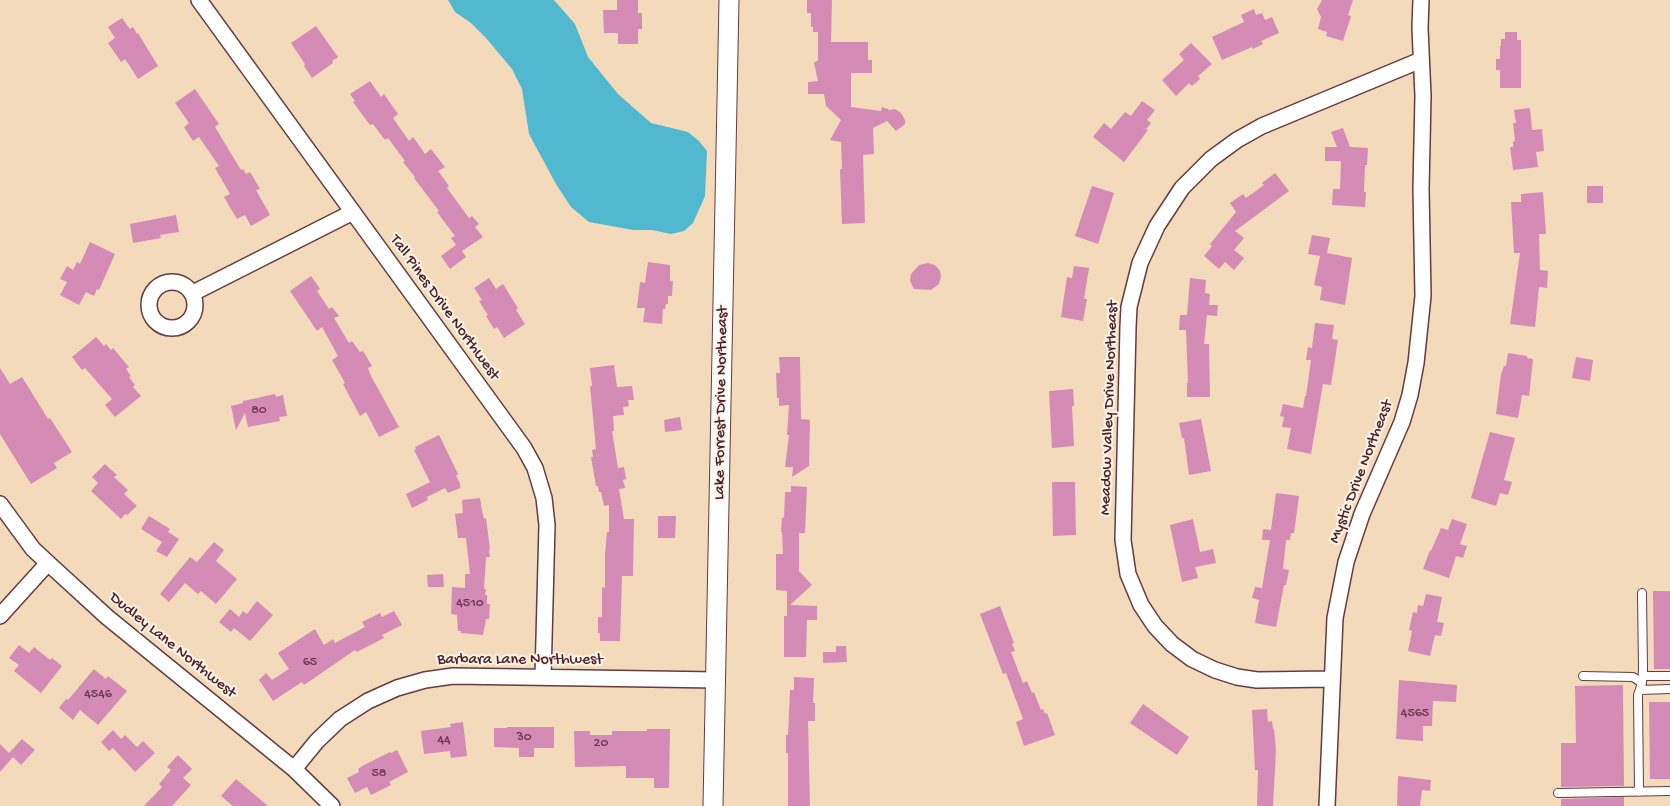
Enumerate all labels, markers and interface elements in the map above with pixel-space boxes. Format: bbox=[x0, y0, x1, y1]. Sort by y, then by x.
street label: Tall Pines Drive Northwest bbox=[385, 232, 503, 384]
street label: Meadow Valley Drive Northeast bbox=[1097, 300, 1123, 516]
street label: Lake Forrest Drive Northeast bbox=[711, 306, 733, 500]
street label: Mystic Drive Northeast bbox=[1326, 398, 1398, 546]
house number: 80 bbox=[251, 403, 267, 419]
street label: Dudley Lane Northwest bbox=[105, 589, 239, 703]
house number: 4510 bbox=[456, 596, 484, 612]
street label: Barbara Lane Northwest bbox=[437, 651, 603, 671]
house number: 65 bbox=[303, 655, 317, 671]
house number: 4546 bbox=[84, 687, 112, 703]
house number: 4565 bbox=[1401, 706, 1429, 722]
house number: 30 bbox=[516, 730, 532, 746]
house number: 44 bbox=[437, 733, 451, 749]
house number: 20 bbox=[594, 736, 608, 752]
house number: 58 bbox=[371, 766, 387, 782]

